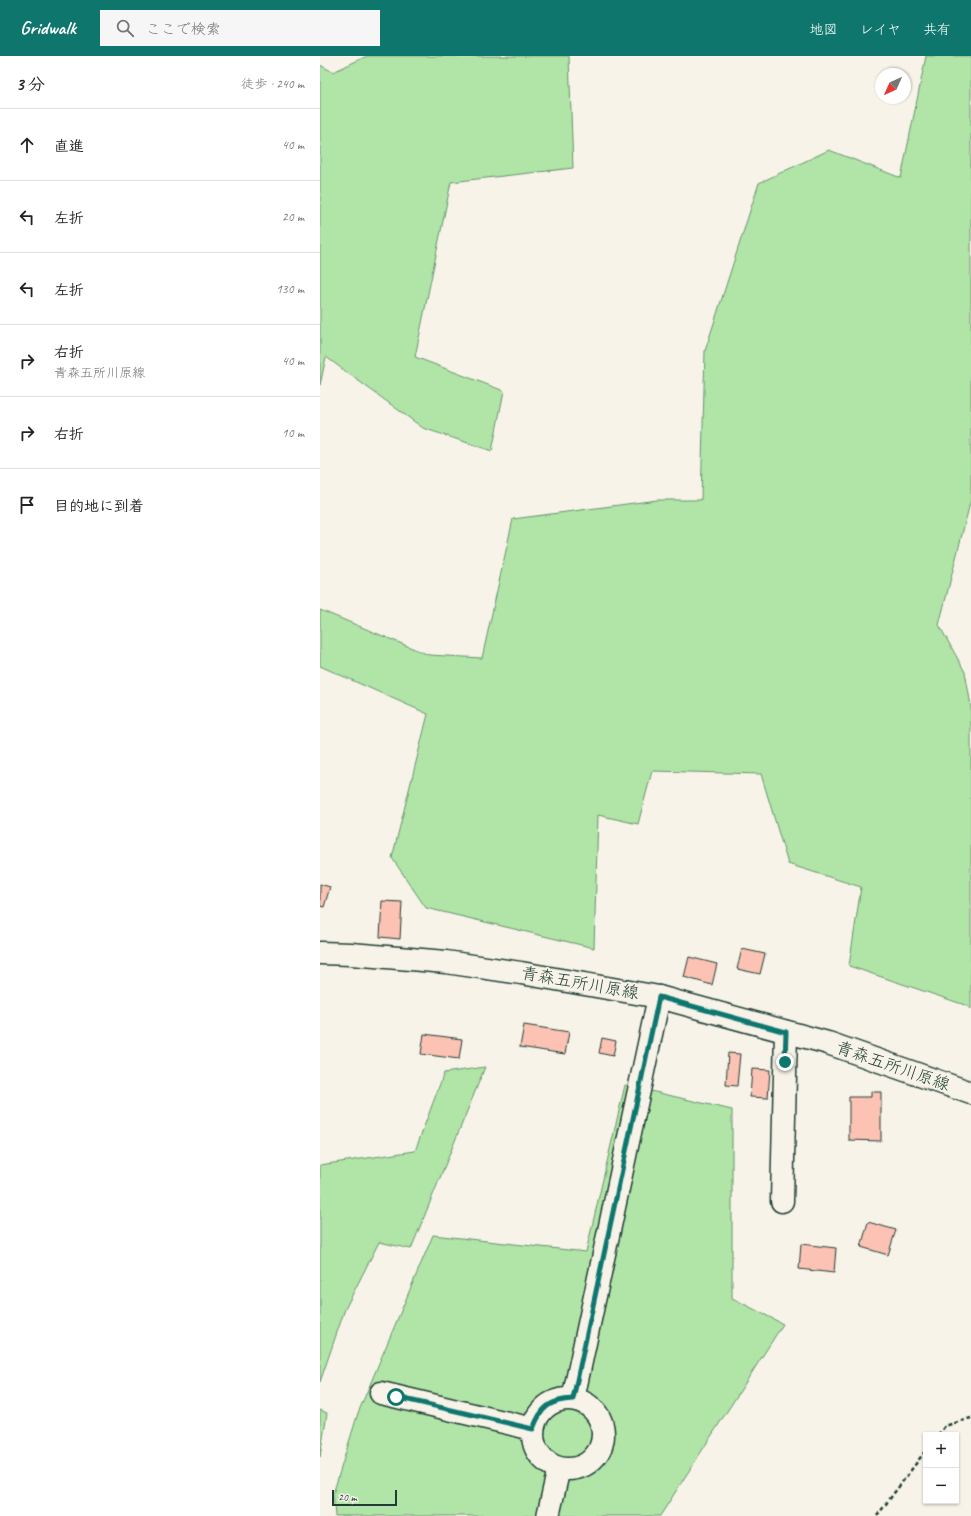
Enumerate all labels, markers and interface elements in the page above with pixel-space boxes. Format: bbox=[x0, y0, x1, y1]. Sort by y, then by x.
search box bbox=[100, 10, 380, 46]
text: Gridwalk bbox=[20, 16, 76, 40]
icon: search bbox=[114, 17, 136, 39]
text: ここで検索 bbox=[146, 20, 221, 39]
text: 地図 bbox=[810, 21, 838, 38]
text: レイヤ bbox=[860, 21, 901, 38]
text: 共有 bbox=[923, 21, 951, 38]
north arrow bbox=[875, 68, 911, 104]
text: 3 分 bbox=[16, 74, 45, 95]
text: 徒歩 · 240 m bbox=[241, 76, 304, 92]
icon: ahead bbox=[16, 134, 38, 156]
text: 直進 bbox=[54, 137, 84, 156]
text: 40 m bbox=[282, 137, 304, 153]
icon: left bbox=[16, 206, 38, 228]
text: 左折 bbox=[54, 209, 84, 228]
text: 20 m bbox=[282, 209, 304, 225]
icon: left bbox=[16, 278, 38, 300]
text: 左折 bbox=[54, 281, 84, 300]
text: 130 m bbox=[276, 281, 304, 297]
text: 右折 bbox=[54, 343, 84, 362]
icon: right bbox=[16, 350, 38, 372]
text: 40 m bbox=[282, 353, 304, 369]
text: 青森五所川原線 bbox=[54, 365, 145, 381]
icon: right bbox=[16, 422, 38, 444]
text: 右折 bbox=[54, 425, 84, 444]
text: 10 m bbox=[282, 425, 304, 441]
icon: arrive bbox=[16, 494, 38, 516]
text: 目的地に到着 bbox=[54, 497, 144, 516]
street label: 青森五所川原線 bbox=[520, 962, 640, 1004]
street label: 青森五所川原線 bbox=[833, 1037, 953, 1095]
route end bbox=[776, 1053, 794, 1071]
route start bbox=[387, 1388, 405, 1406]
map controls bbox=[923, 1432, 959, 1504]
button: + bbox=[923, 1432, 959, 1468]
button: − bbox=[923, 1468, 959, 1504]
scale bar bbox=[332, 1488, 397, 1507]
text: 20 m bbox=[338, 1490, 357, 1504]

